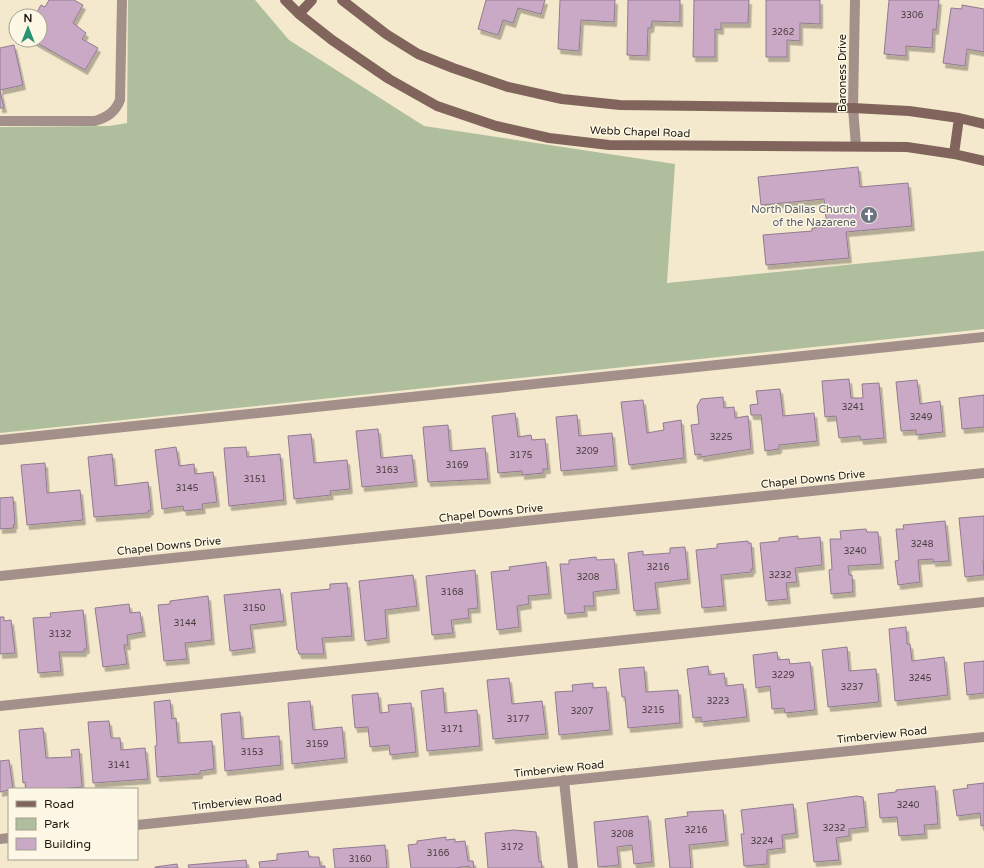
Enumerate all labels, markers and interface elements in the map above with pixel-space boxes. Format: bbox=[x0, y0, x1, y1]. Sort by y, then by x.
north arrow bbox=[8, 8, 48, 48]
house number: 3306 bbox=[901, 10, 924, 21]
text: N bbox=[24, 12, 32, 25]
house number: 3262 bbox=[772, 27, 794, 38]
street label: Baroness Drive bbox=[836, 34, 849, 112]
street label: Webb Chapel Road bbox=[590, 124, 691, 140]
place label: North Dallas Church of the Nazarene bbox=[751, 203, 856, 229]
church icon: North Dallas Church of the Nazarene bbox=[859, 205, 879, 225]
house number: 3241 bbox=[842, 402, 864, 413]
house number: 3249 bbox=[910, 412, 933, 423]
house number: 3225 bbox=[710, 432, 733, 443]
house number: 3209 bbox=[576, 446, 599, 457]
house number: 3175 bbox=[510, 450, 533, 461]
house number: 3169 bbox=[446, 460, 469, 471]
house number: 3163 bbox=[376, 465, 398, 476]
street label: Chapel Downs Drive bbox=[760, 467, 866, 491]
house number: 3151 bbox=[244, 474, 266, 485]
house number: 3145 bbox=[176, 483, 199, 494]
street label: Chapel Downs Drive bbox=[438, 501, 544, 525]
street label: Chapel Downs Drive bbox=[116, 534, 222, 558]
house number: 3248 bbox=[911, 539, 934, 550]
house number: 3240 bbox=[844, 546, 867, 557]
house number: 3216 bbox=[647, 562, 670, 573]
house number: 3232 bbox=[769, 570, 791, 581]
house number: 3208 bbox=[577, 572, 600, 583]
house number: 3168 bbox=[441, 587, 464, 598]
house number: 3150 bbox=[243, 603, 266, 614]
house number: 3144 bbox=[174, 618, 197, 629]
house number: 3132 bbox=[49, 629, 71, 640]
house number: 3229 bbox=[772, 670, 795, 681]
house number: 3245 bbox=[909, 673, 932, 684]
house number: 3237 bbox=[841, 682, 864, 693]
house number: 3223 bbox=[707, 696, 729, 707]
house number: 3215 bbox=[642, 705, 665, 716]
house number: 3207 bbox=[571, 706, 594, 717]
house number: 3177 bbox=[507, 714, 530, 725]
house number: 3171 bbox=[441, 724, 463, 735]
street label: Timberview Road bbox=[836, 724, 928, 746]
house number: 3159 bbox=[306, 739, 329, 750]
house number: 3153 bbox=[241, 747, 263, 758]
street label: Timberview Road bbox=[513, 758, 605, 780]
house number: 3141 bbox=[108, 760, 130, 771]
legend bbox=[8, 788, 138, 860]
street label: Timberview Road bbox=[191, 791, 283, 813]
text: Road bbox=[44, 797, 74, 811]
house number: 3240 bbox=[897, 800, 920, 811]
text: Park bbox=[44, 817, 70, 831]
house number: 3232 bbox=[823, 823, 845, 834]
house number: 3216 bbox=[685, 825, 708, 836]
house number: 3208 bbox=[611, 829, 634, 840]
house number: 3224 bbox=[751, 836, 774, 847]
text: Building bbox=[44, 837, 91, 851]
house number: 3172 bbox=[501, 842, 523, 853]
house number: 3166 bbox=[427, 848, 450, 859]
house number: 3160 bbox=[349, 854, 372, 865]

